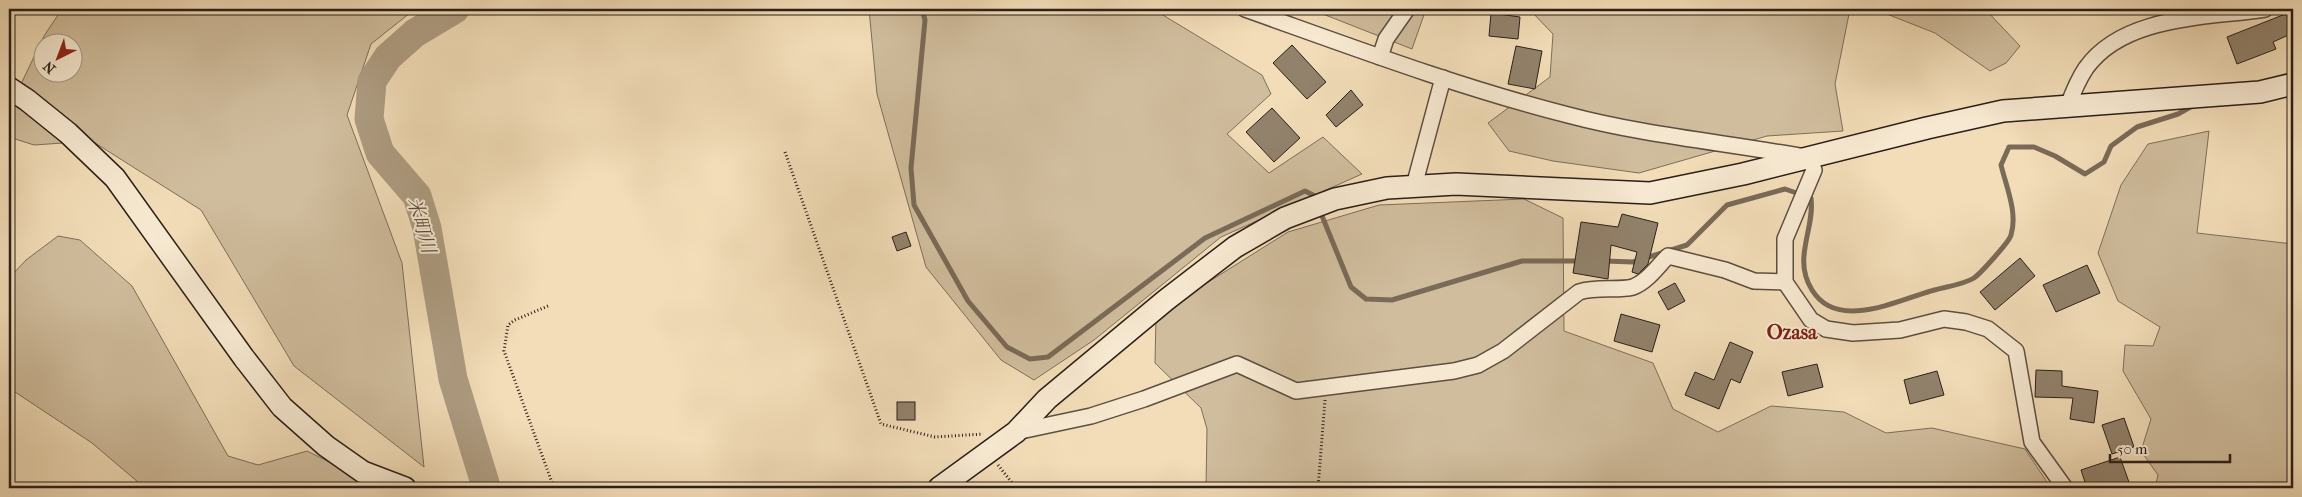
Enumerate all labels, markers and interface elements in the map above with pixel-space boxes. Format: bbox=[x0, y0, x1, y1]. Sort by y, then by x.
north arrow bbox=[32, 32, 82, 82]
text: N bbox=[40, 57, 59, 77]
water label: 米町川 bbox=[403, 195, 440, 258]
district label: Ozasa bbox=[1767, 321, 1818, 344]
scale bar bbox=[2110, 432, 2230, 464]
text: 50 m bbox=[2117, 440, 2148, 458]

